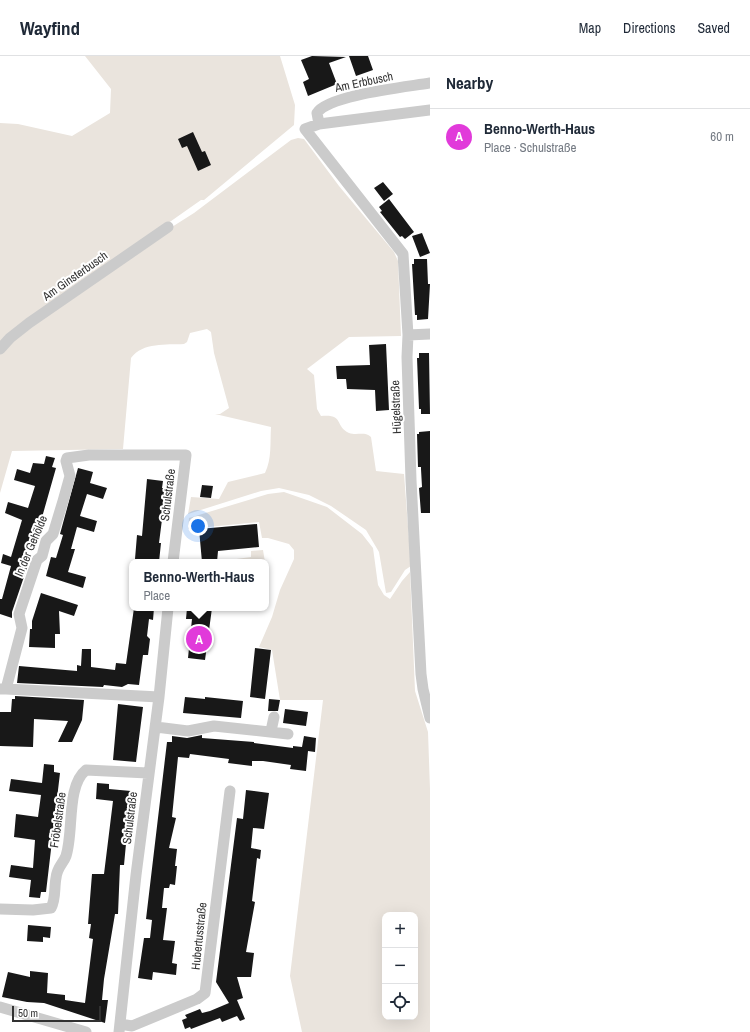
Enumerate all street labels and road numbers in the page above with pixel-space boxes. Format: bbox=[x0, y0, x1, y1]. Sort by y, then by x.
street label: Am Erbbusch bbox=[332, 68, 395, 96]
street label: Am Ginsterbusch bbox=[38, 248, 111, 305]
street label: Hügelstraße bbox=[387, 380, 405, 434]
street label: Schulstraße bbox=[157, 468, 179, 522]
street label: In der Gehölde bbox=[11, 513, 51, 579]
street label: Fröbelstraße bbox=[46, 791, 70, 849]
street label: Schulstraße bbox=[119, 791, 141, 845]
street label: Hubertusstraße bbox=[187, 901, 211, 971]

